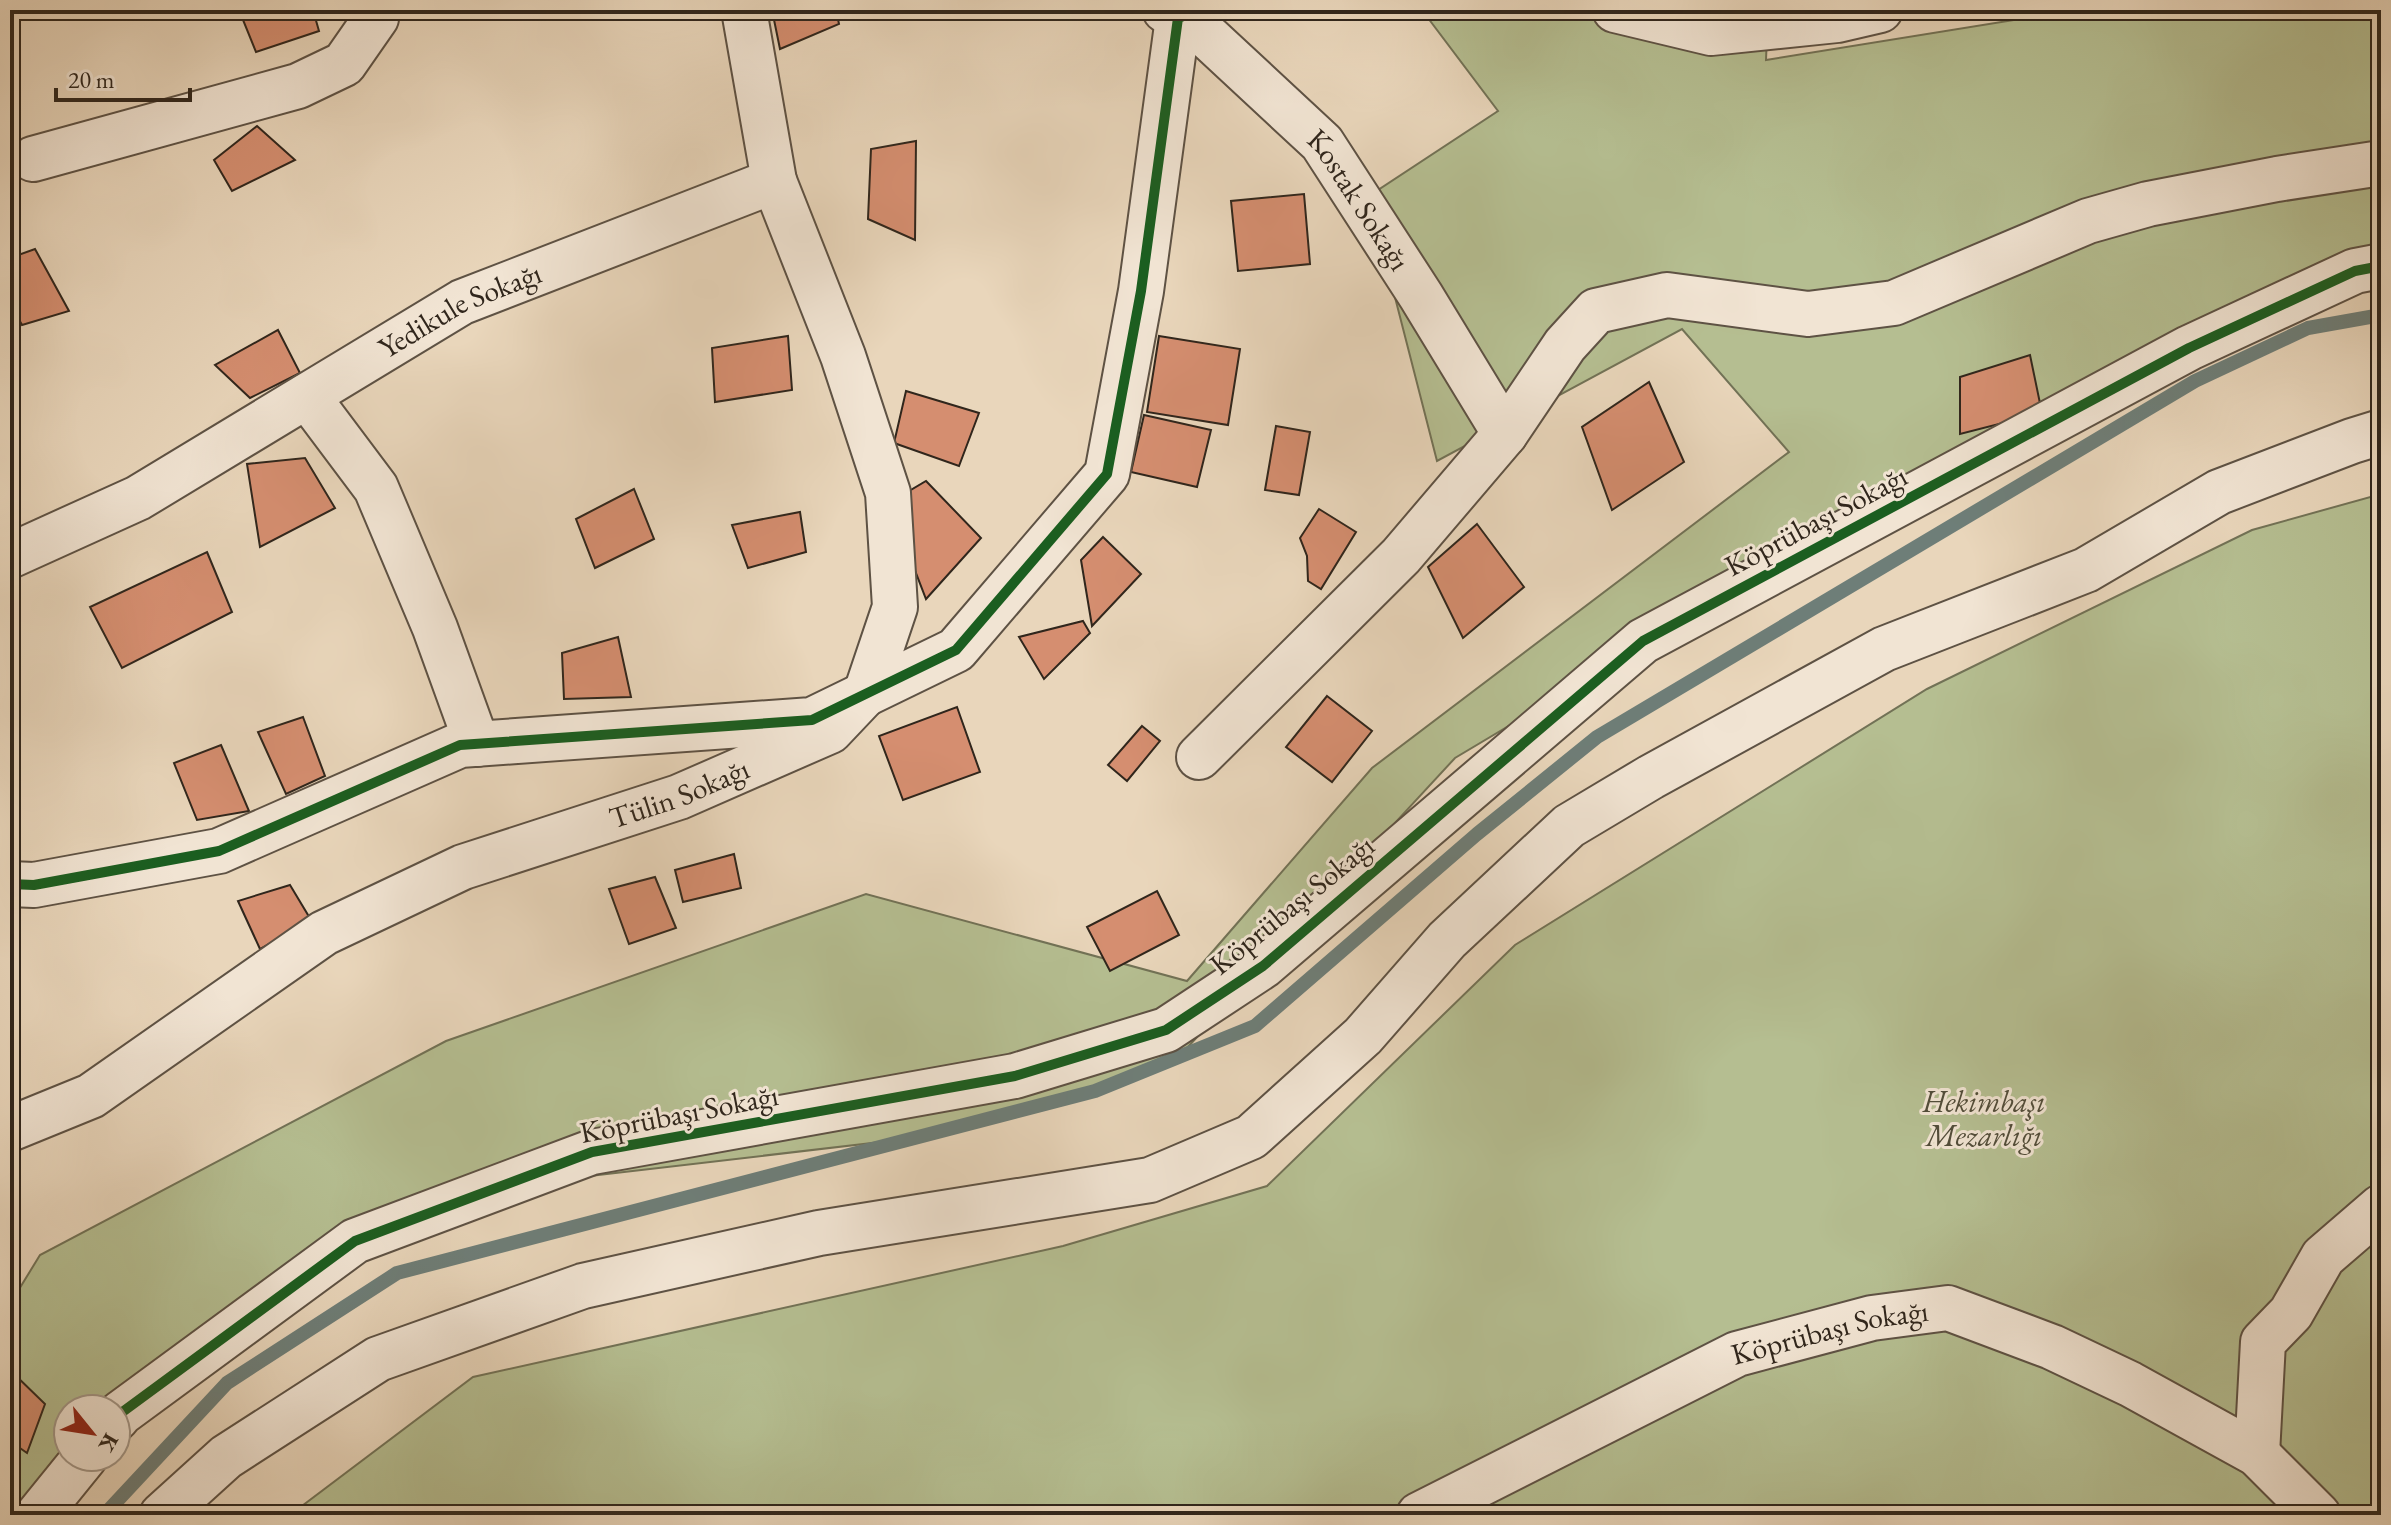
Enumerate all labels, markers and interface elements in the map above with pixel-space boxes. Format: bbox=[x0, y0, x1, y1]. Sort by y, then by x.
scale bar bbox=[56, 52, 190, 102]
text: 20 m bbox=[68, 64, 115, 95]
street label: Kostak Sokağı bbox=[1299, 119, 1419, 278]
street label: Yedikule Sokağı bbox=[371, 253, 547, 367]
street label: Köprübaşı Sokağı bbox=[1718, 456, 1914, 585]
street label: Tülin Sokağı bbox=[604, 749, 755, 837]
street label: Köprübaşı Sokağı bbox=[1201, 826, 1382, 983]
street label: Köprübaşı Sokağı bbox=[576, 1075, 781, 1152]
park label: Hekimbaşı Mezarlığı bbox=[1922, 1082, 2045, 1155]
street label: Köprübaşı Sokağı bbox=[1727, 1291, 1931, 1374]
north arrow bbox=[52, 1393, 132, 1473]
text: K bbox=[92, 1428, 126, 1457]

